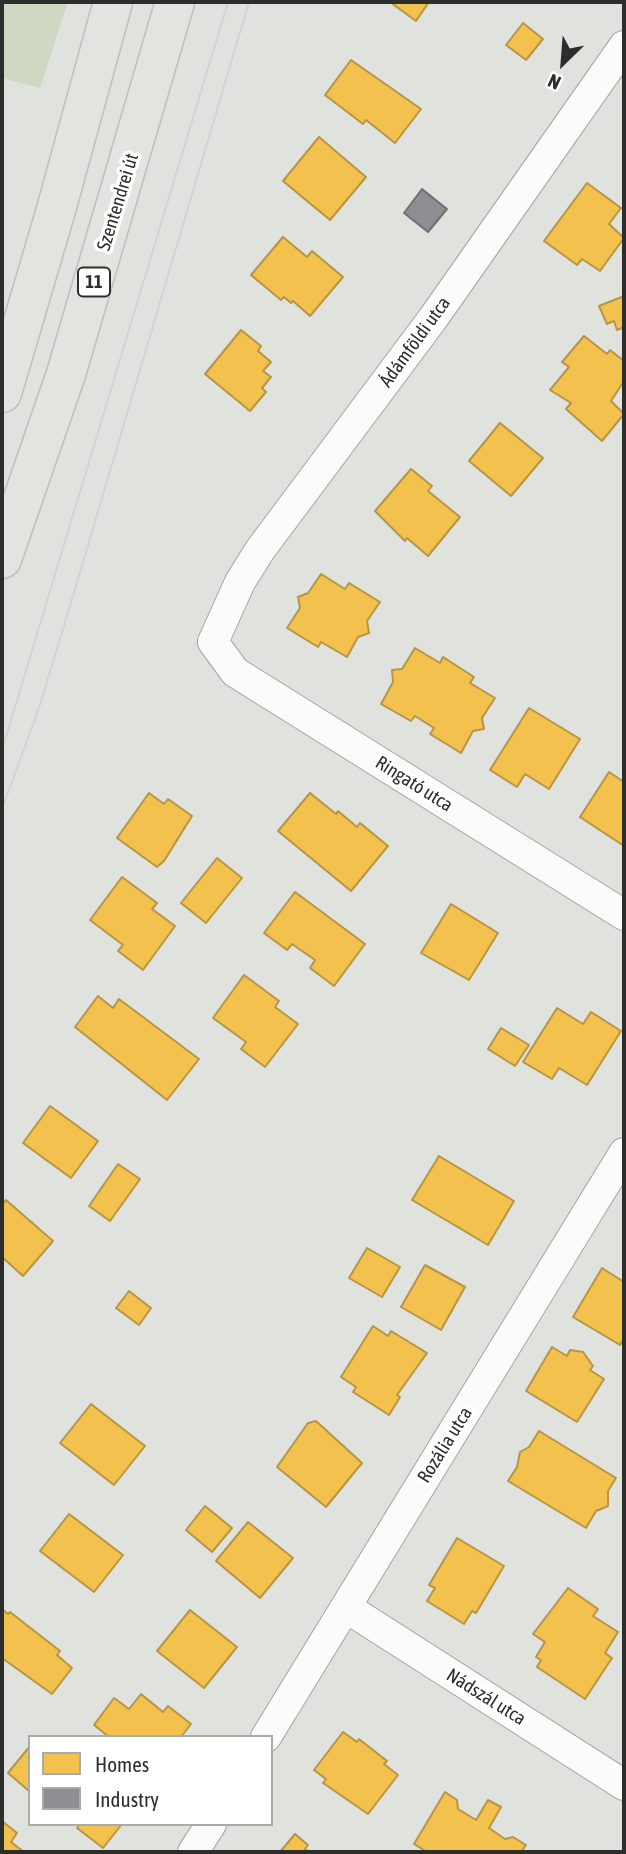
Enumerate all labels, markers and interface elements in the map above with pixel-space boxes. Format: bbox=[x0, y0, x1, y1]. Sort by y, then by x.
north arrow bbox=[528, 28, 598, 98]
text: N bbox=[544, 70, 564, 94]
street label: Szentendrei út bbox=[92, 151, 144, 253]
road number: 11 bbox=[78, 268, 110, 296]
street label: Ádámföldi utca bbox=[375, 292, 455, 392]
street label: Ringató utca bbox=[371, 751, 457, 817]
street label: Rozália utca bbox=[413, 1403, 477, 1487]
street label: Nádszál utca bbox=[442, 1664, 530, 1730]
legend bbox=[28, 1735, 273, 1826]
text: Homes bbox=[95, 1752, 149, 1776]
text: Industry bbox=[95, 1787, 159, 1811]

